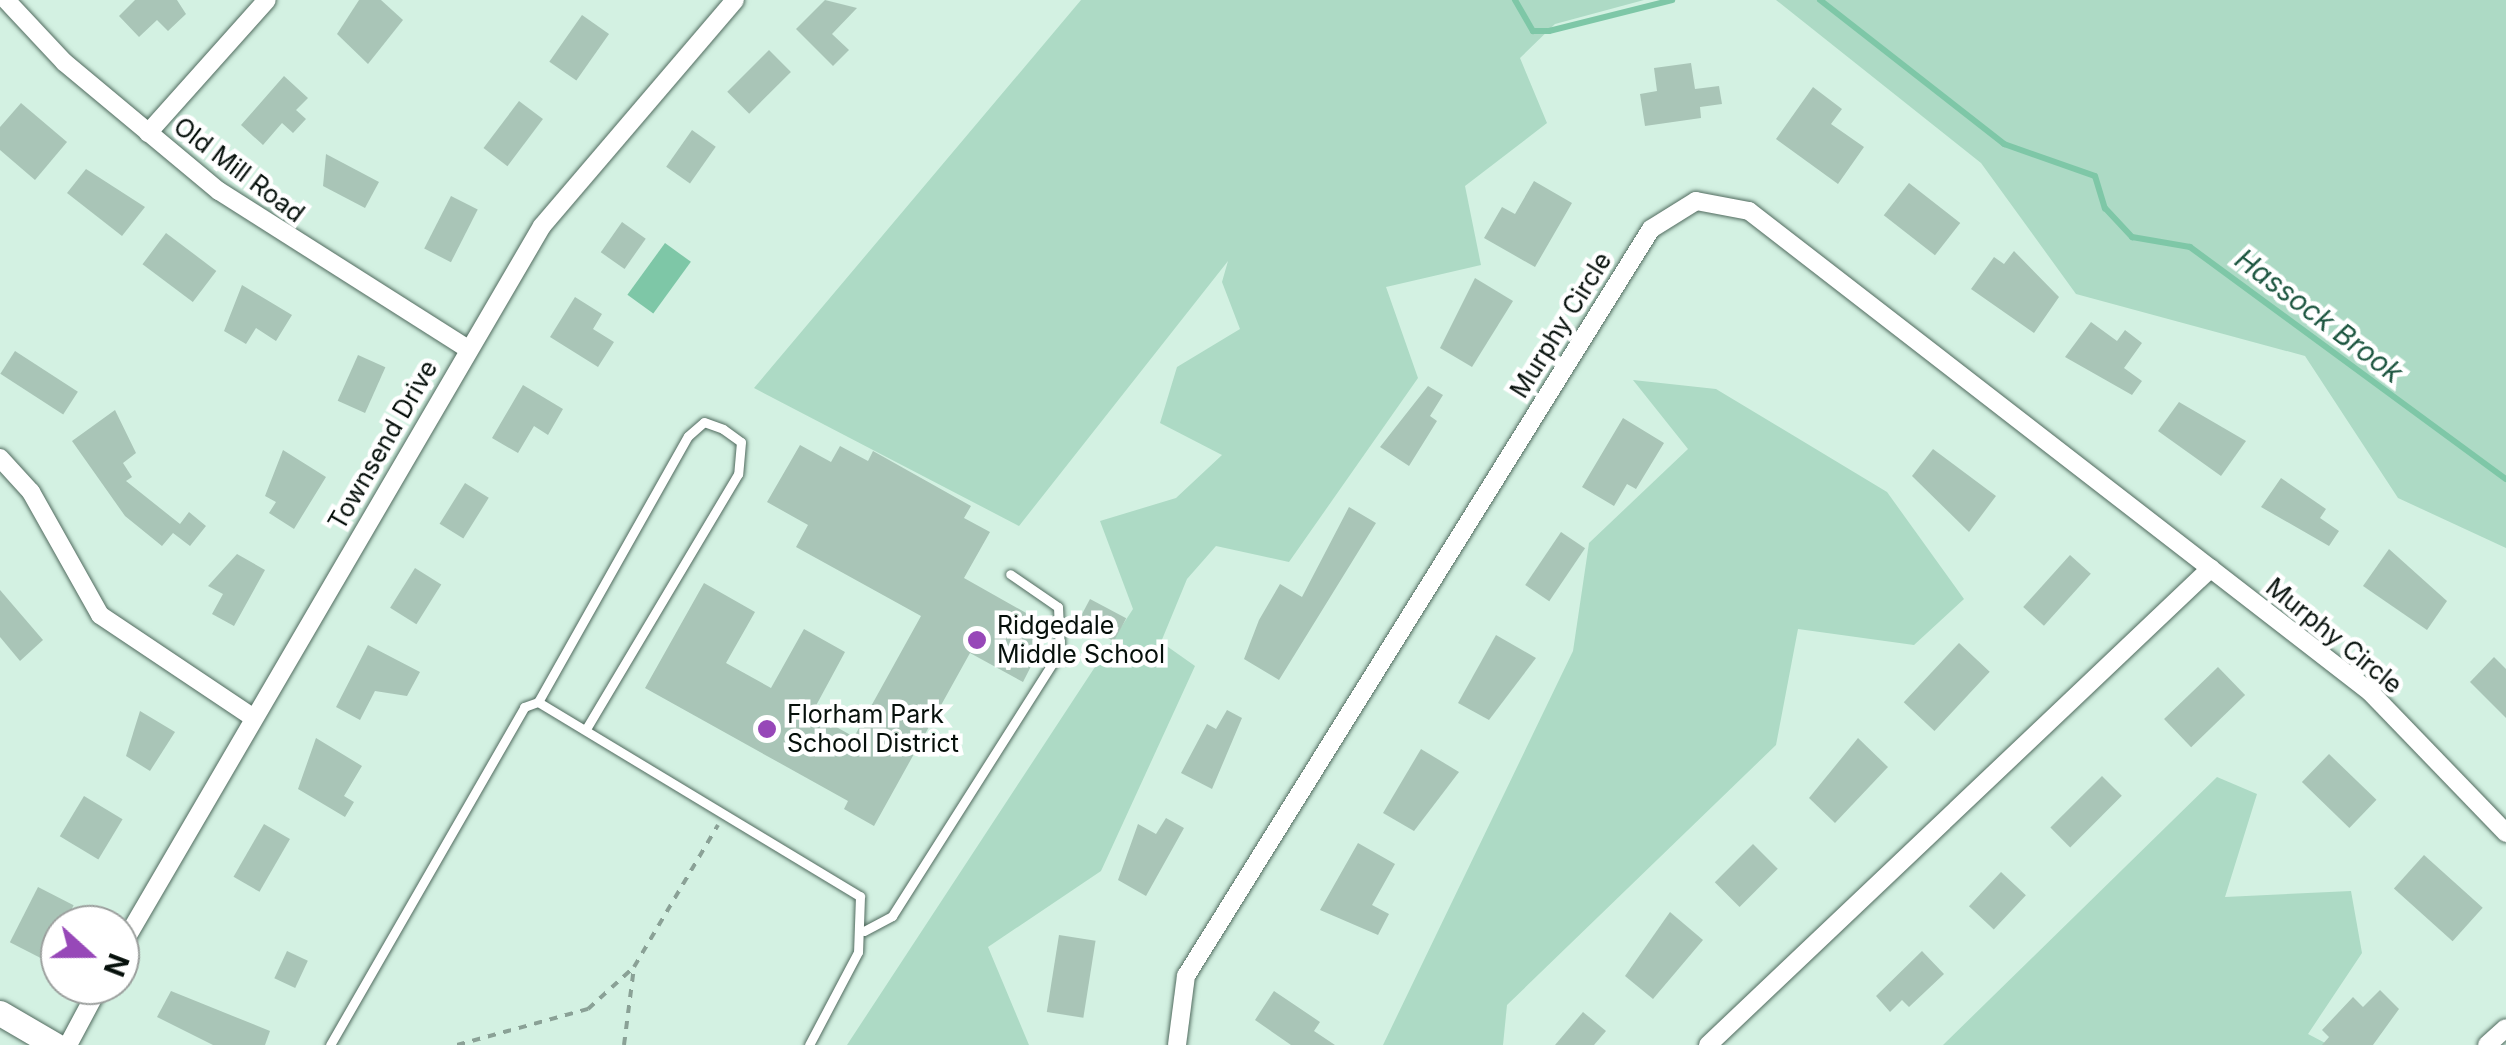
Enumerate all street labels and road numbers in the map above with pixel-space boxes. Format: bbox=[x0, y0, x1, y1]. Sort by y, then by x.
street label: Old Mill Road bbox=[168, 111, 310, 229]
street label: Murphy Circle bbox=[1504, 247, 1618, 403]
street label: Townsend Drive bbox=[322, 355, 444, 535]
street label: Murphy Circle bbox=[2260, 572, 2408, 700]

